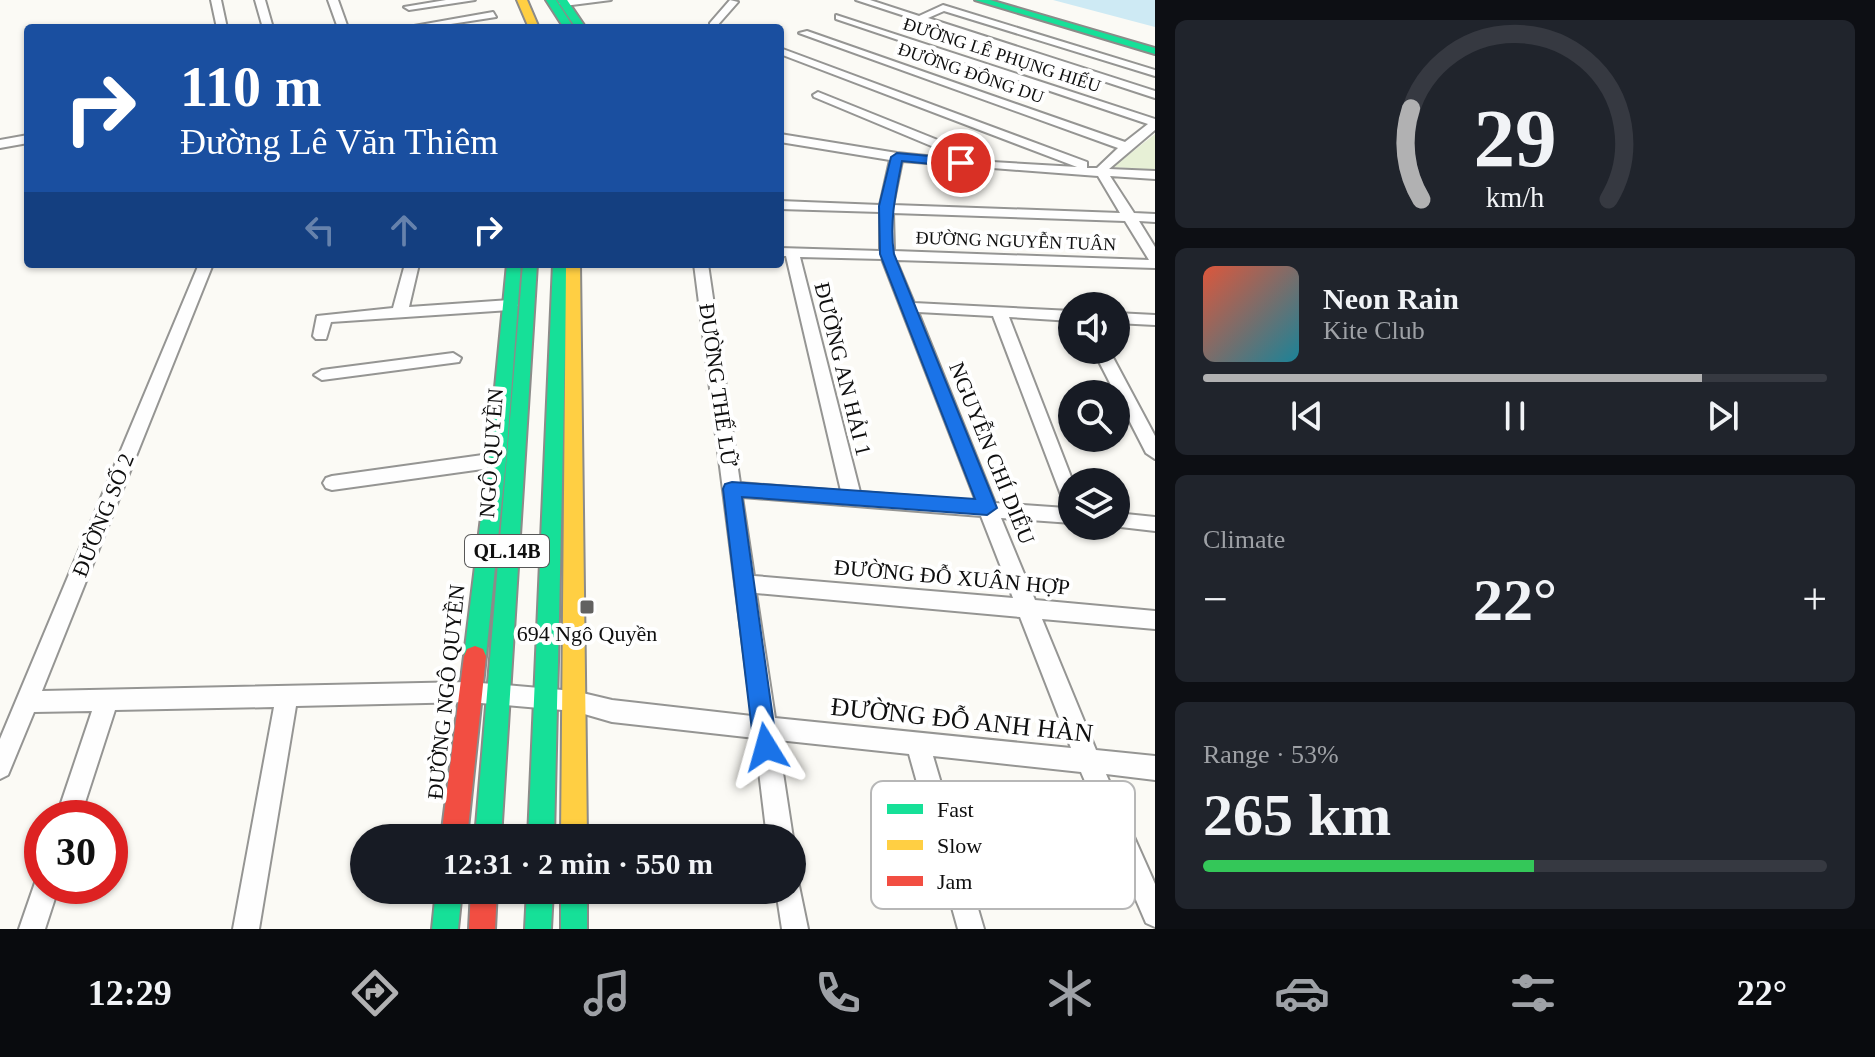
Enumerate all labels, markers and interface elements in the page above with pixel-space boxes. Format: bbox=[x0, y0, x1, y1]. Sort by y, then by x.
street label: ĐƯỜNG LÊ PHỤNG HIẾU bbox=[901, 13, 1104, 96]
street label: ĐƯỜNG ĐÔNG DU bbox=[895, 38, 1047, 107]
icon: right bbox=[48, 56, 152, 160]
text: 110 m bbox=[180, 56, 322, 118]
text: 29 bbox=[1473, 92, 1557, 184]
text: Đường Lê Văn Thiêm bbox=[180, 122, 498, 162]
pin bbox=[927, 129, 995, 197]
icon: arrive bbox=[939, 141, 983, 185]
text: km/h bbox=[1486, 182, 1544, 213]
icon: left bbox=[298, 208, 342, 252]
icon: ahead bbox=[382, 208, 426, 252]
icon: right bbox=[466, 208, 510, 252]
street label: ĐƯỜNG NGUYỄN TUÂN bbox=[915, 227, 1117, 254]
street label: ĐƯỜNG AN HẢI 1 bbox=[809, 280, 877, 458]
text: Neon Rain bbox=[1323, 282, 1459, 315]
map controls bbox=[1058, 292, 1130, 540]
button: sound bbox=[1058, 292, 1130, 364]
street label: ĐƯỜNG THẾ LỮ bbox=[694, 302, 742, 469]
text: Kite Club bbox=[1323, 316, 1425, 345]
street label: NGUYỄN CHÍ DIỂU bbox=[944, 358, 1040, 548]
button: search bbox=[1058, 380, 1130, 452]
street label: NGÔ QUYỀN bbox=[474, 387, 508, 519]
icon: previous bbox=[1285, 394, 1329, 438]
icon: pause bbox=[1493, 394, 1537, 438]
icon: next bbox=[1701, 394, 1745, 438]
street label: ĐƯỜNG SỐ 2 bbox=[67, 450, 139, 580]
button: layers bbox=[1058, 468, 1130, 540]
text: Climate bbox=[1203, 525, 1285, 554]
road number: QL.14B bbox=[465, 535, 549, 567]
street label: ĐƯỜNG ĐỖ XUÂN HỢP bbox=[833, 554, 1071, 600]
text: 22° bbox=[1473, 567, 1557, 633]
text: − bbox=[1203, 575, 1228, 624]
text: + bbox=[1802, 575, 1827, 624]
street label: ĐƯỜNG NGÔ QUYỀN bbox=[422, 583, 470, 801]
marker: 694 Ngô Quyền bbox=[578, 598, 596, 616]
place label: 694 Ngô Quyền bbox=[517, 621, 657, 646]
street label: ĐƯỜNG ĐỖ ANH HÀN bbox=[829, 691, 1095, 748]
position arrow bbox=[724, 705, 808, 789]
text: Range · 53% bbox=[1203, 740, 1339, 769]
legend bbox=[871, 781, 1135, 909]
text: 265 km bbox=[1203, 782, 1391, 848]
text: Fast bbox=[937, 797, 974, 822]
speed limit sign: 30 bbox=[24, 800, 128, 904]
text: Slow bbox=[937, 833, 982, 858]
text: 12:31 · 2 min · 550 m bbox=[443, 847, 713, 880]
text: Jam bbox=[937, 869, 972, 894]
icon: directions bbox=[347, 965, 403, 1021]
icon: music bbox=[579, 965, 635, 1021]
icon: phone bbox=[810, 965, 866, 1021]
icon: climate bbox=[1042, 965, 1098, 1021]
icon: car bbox=[1274, 965, 1330, 1021]
icon: filters bbox=[1505, 965, 1561, 1021]
text: 12:29 bbox=[88, 973, 172, 1013]
text: 22° bbox=[1737, 973, 1787, 1013]

